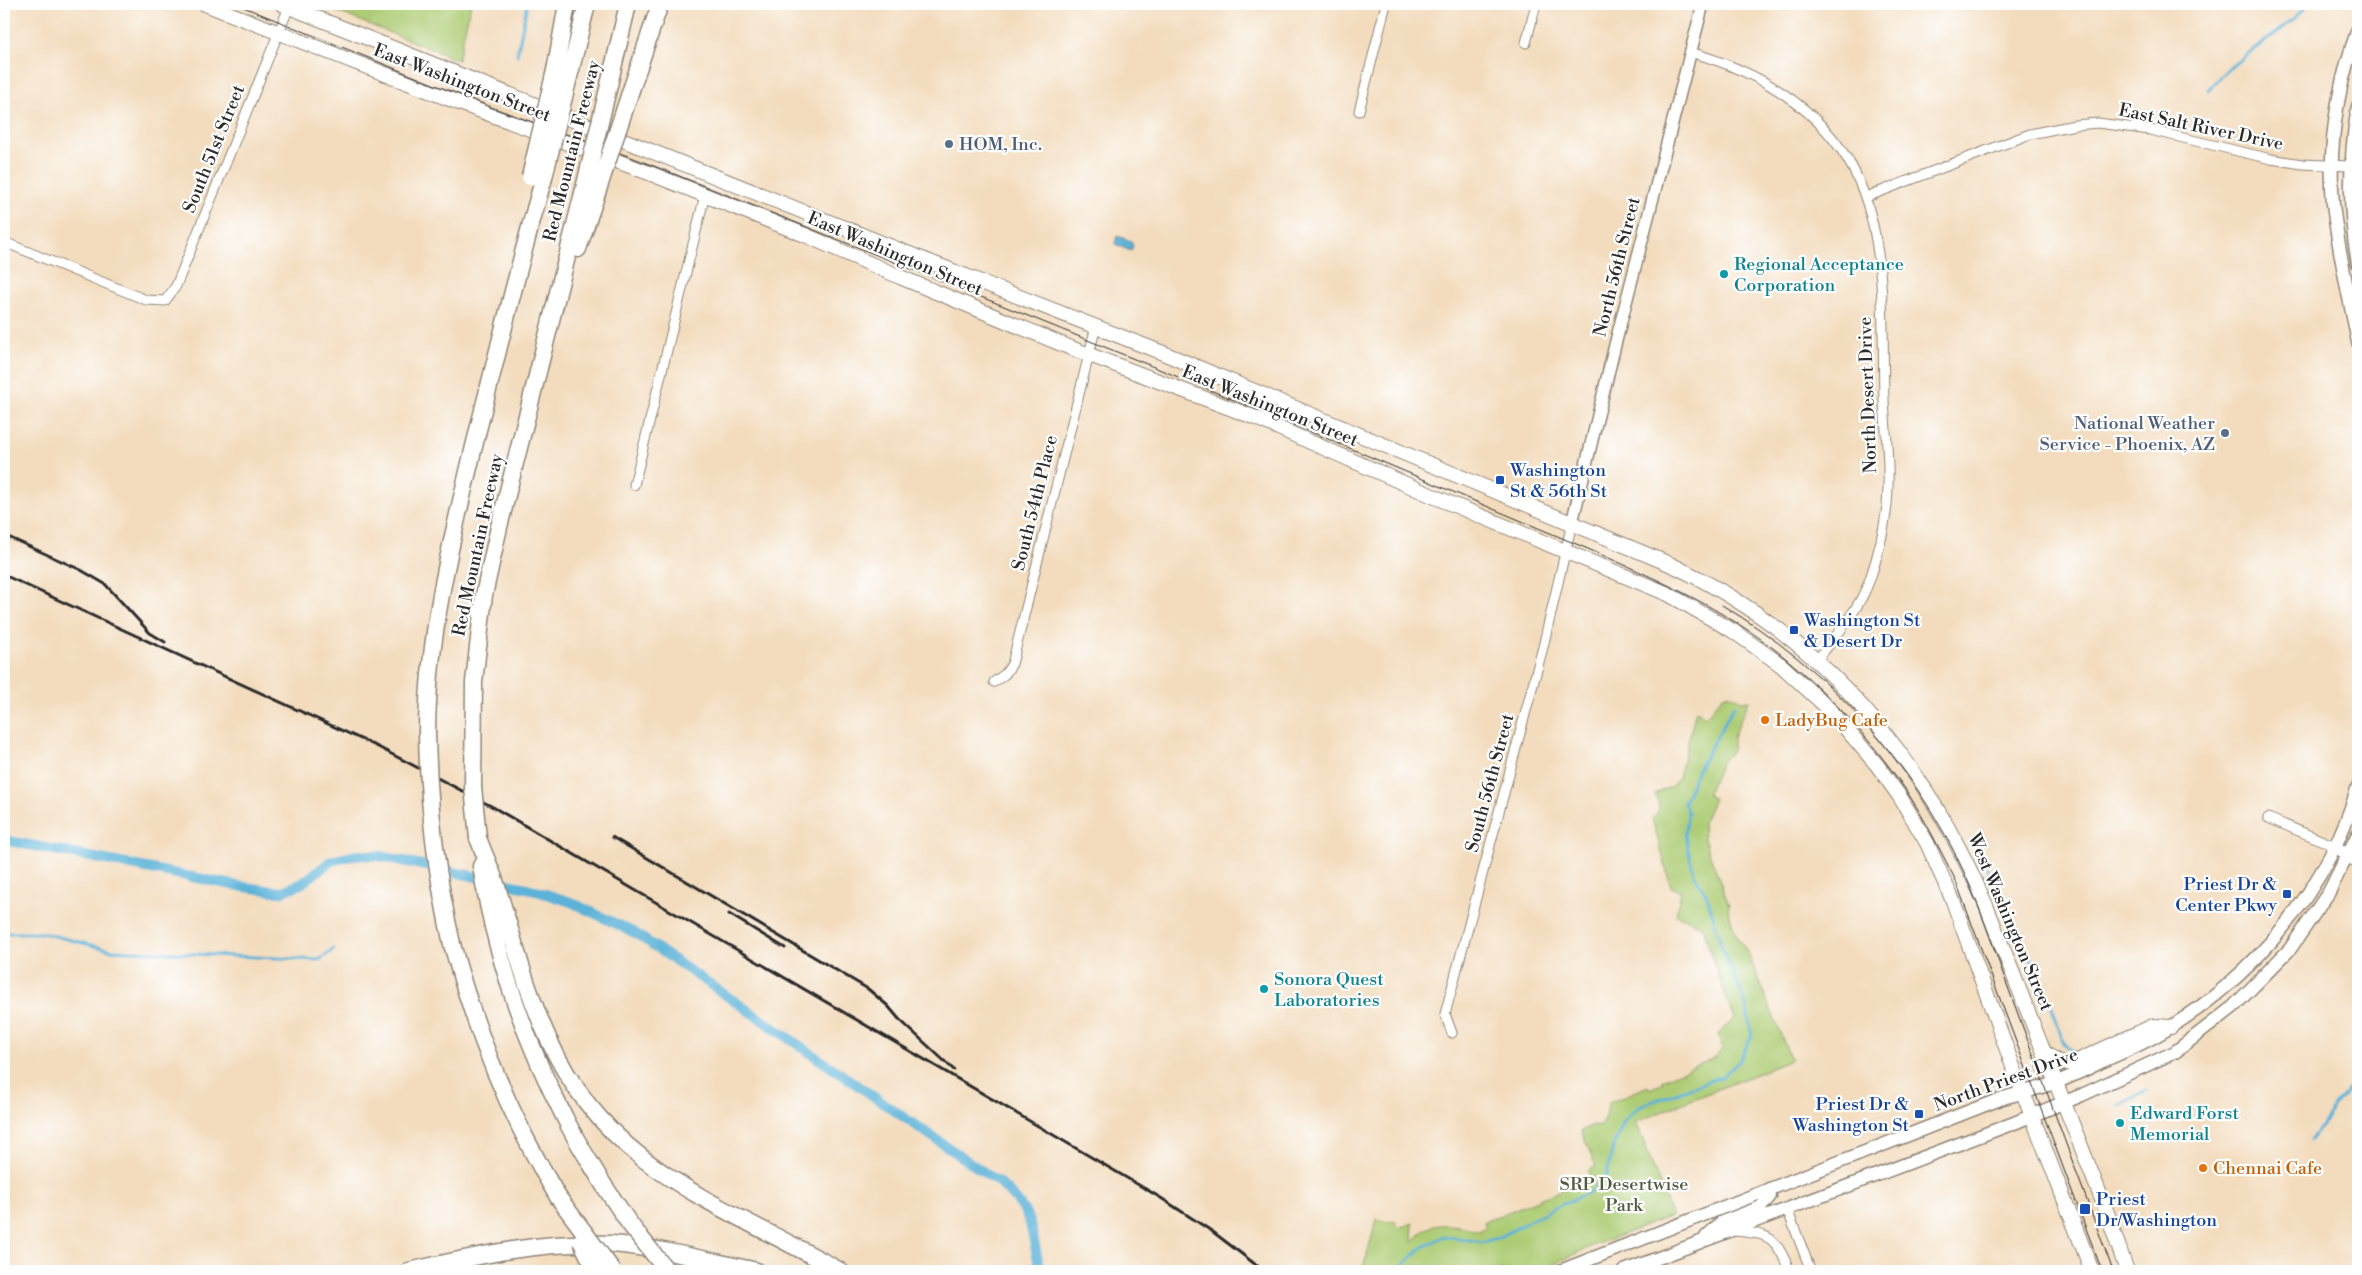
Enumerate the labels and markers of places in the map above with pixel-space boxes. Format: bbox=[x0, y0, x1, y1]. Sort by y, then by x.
place label: HOM, Inc. bbox=[959, 133, 1042, 156]
marker: HOM, Inc. bbox=[943, 138, 955, 150]
place label: Regional Acceptance Corporation bbox=[1734, 253, 1904, 297]
marker: Regional Acceptance Corporation bbox=[1718, 268, 1730, 280]
place label: National Weather Service - Phoenix, AZ bbox=[2040, 412, 2215, 456]
marker: National Weather Service - Phoenix, AZ bbox=[2219, 427, 2231, 439]
place label: Washington St & 56th St bbox=[1509, 459, 1608, 503]
marker: Washington St & 56th St bbox=[1494, 474, 1506, 486]
place label: Washington St & Desert Dr bbox=[1803, 609, 1921, 653]
marker: Washington St & Desert Dr bbox=[1788, 624, 1800, 636]
place label: LadyBug Cafe bbox=[1775, 709, 1888, 732]
marker: LadyBug Cafe bbox=[1759, 714, 1771, 726]
place label: Priest Dr & Center Pkwy bbox=[2175, 873, 2278, 917]
marker: Priest Dr & Center Pkwy bbox=[2281, 888, 2293, 900]
place label: Sonora Quest Laboratories bbox=[1274, 968, 1384, 1012]
marker: Sonora Quest Laboratories bbox=[1258, 983, 1270, 995]
place label: Priest Dr & Washington St bbox=[1792, 1093, 1910, 1137]
place label: Edward Forst Memorial bbox=[2130, 1102, 2240, 1146]
marker: Priest Dr & Washington St bbox=[1913, 1108, 1925, 1120]
marker: Edward Forst Memorial bbox=[2114, 1117, 2126, 1129]
place label: Chennai Cafe bbox=[2213, 1157, 2322, 1180]
marker: Chennai Cafe bbox=[2197, 1162, 2209, 1174]
place label: Priest Dr/Washington bbox=[2096, 1188, 2217, 1232]
marker: Priest Dr/Washington bbox=[2078, 1202, 2092, 1216]

